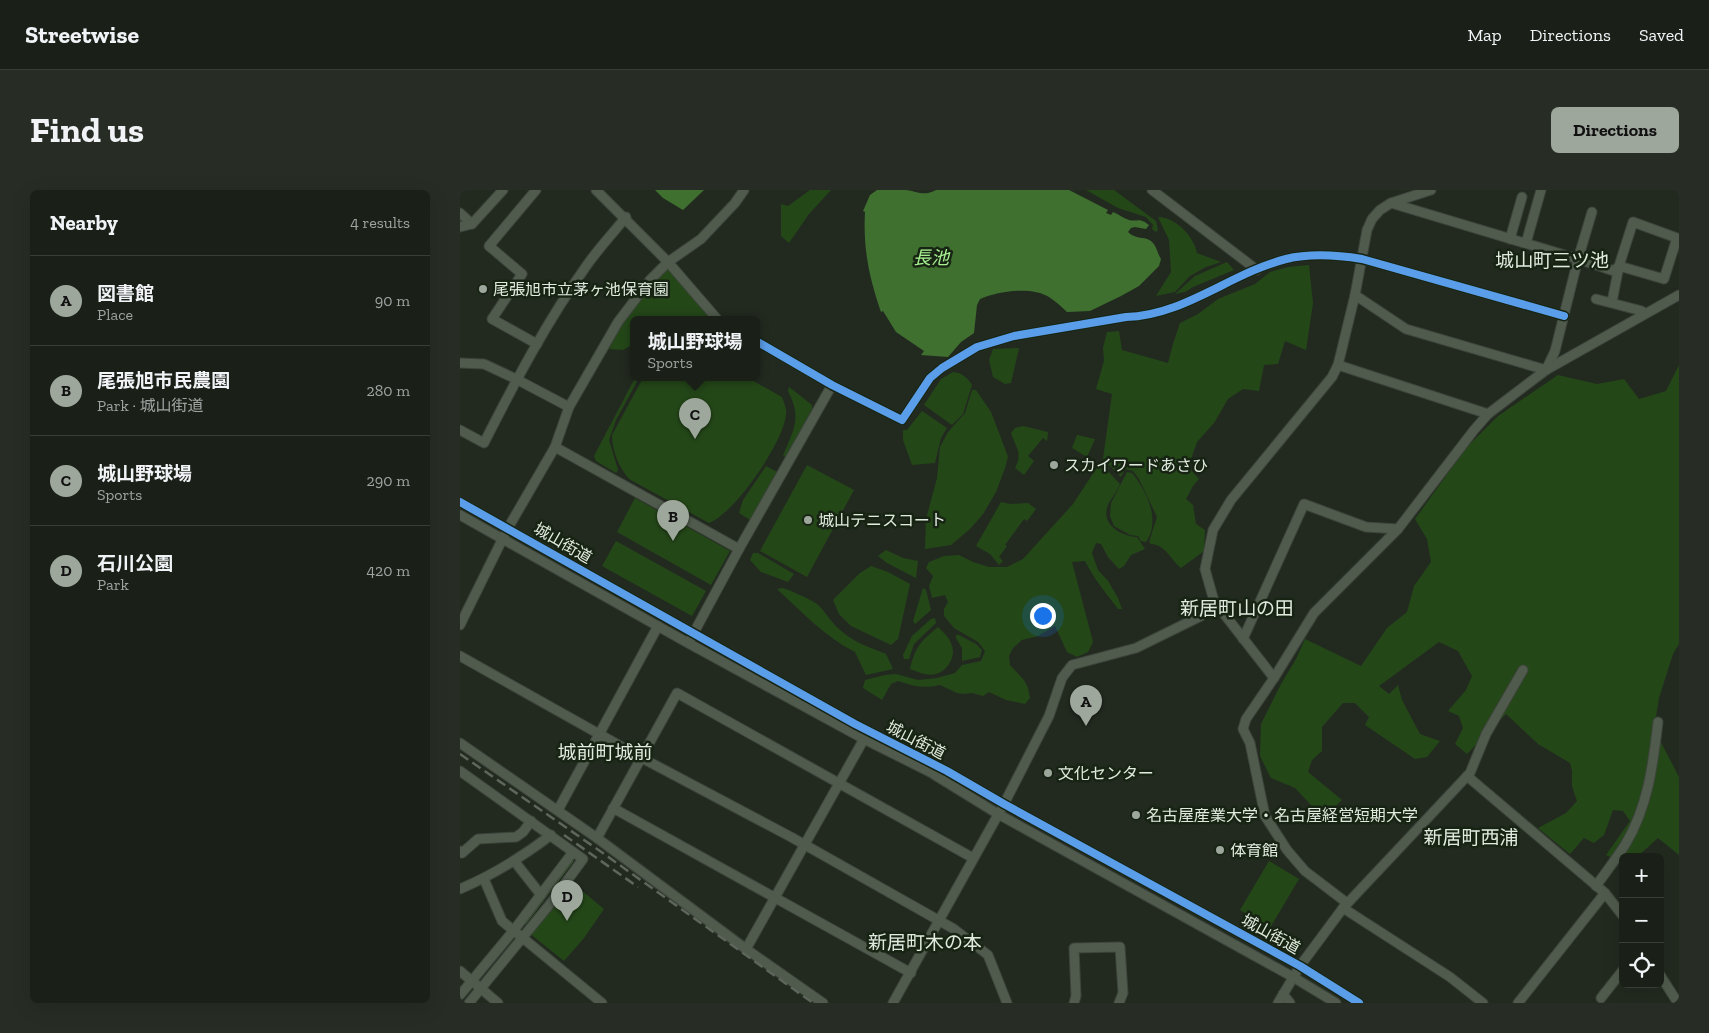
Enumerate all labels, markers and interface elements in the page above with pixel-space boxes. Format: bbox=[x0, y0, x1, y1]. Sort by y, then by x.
text: Streetwise bbox=[25, 20, 139, 49]
text: Map bbox=[1467, 24, 1502, 46]
text: Directions bbox=[1530, 24, 1611, 46]
text: Saved bbox=[1639, 24, 1684, 46]
button: Directions bbox=[1551, 107, 1679, 153]
text: Find us bbox=[30, 109, 144, 151]
text: Nearby bbox=[50, 210, 118, 235]
text: 4 results bbox=[350, 213, 410, 232]
water label: 長池 bbox=[913, 247, 951, 269]
district label: 城山町三ツ池 bbox=[1495, 249, 1609, 272]
place label: 尾張旭市立茅ヶ池保育園 bbox=[493, 280, 669, 299]
text: 図書館 bbox=[97, 282, 154, 305]
marker: 尾張旭市立茅ヶ池保育園 bbox=[477, 283, 489, 295]
text: A bbox=[61, 291, 72, 310]
text: 90 m bbox=[375, 291, 410, 310]
text: Place bbox=[97, 305, 133, 324]
popup bbox=[630, 316, 760, 381]
text: 城山野球場 bbox=[647, 330, 743, 353]
text: Sports bbox=[647, 353, 693, 372]
text: 尾張旭市民農園 bbox=[97, 369, 230, 392]
text: B bbox=[61, 381, 71, 400]
text: 280 m bbox=[366, 381, 410, 400]
text: Park · 城山街道 bbox=[97, 396, 204, 415]
pin: C bbox=[679, 398, 711, 439]
place label: スカイワードあさひ bbox=[1064, 456, 1208, 475]
marker: スカイワードあさひ bbox=[1048, 459, 1060, 471]
text: 城山野球場 bbox=[97, 462, 192, 485]
text: C bbox=[61, 471, 71, 490]
text: 290 m bbox=[367, 471, 410, 490]
text: Sports bbox=[97, 485, 142, 504]
pin: B bbox=[657, 500, 689, 541]
place label: 城山テニスコート bbox=[818, 511, 946, 530]
marker: 城山テニスコート bbox=[802, 514, 814, 526]
street label: 城山街道 bbox=[531, 519, 595, 567]
text: 石川公園 bbox=[97, 552, 173, 575]
text: D bbox=[60, 561, 72, 580]
text: 420 m bbox=[366, 561, 410, 580]
text: Park bbox=[97, 575, 129, 594]
district label: 新居町山の田 bbox=[1180, 597, 1294, 620]
your location bbox=[1030, 603, 1056, 629]
pin: A bbox=[1070, 685, 1102, 726]
street label: 城山街道 bbox=[883, 717, 949, 763]
district label: 城前町城前 bbox=[557, 741, 653, 764]
place label: 文化センター bbox=[1058, 764, 1154, 783]
marker: 文化センター bbox=[1042, 767, 1054, 779]
place label: 名古屋産業大学・名古屋経営短期大学 bbox=[1146, 806, 1418, 825]
marker: 名古屋産業大学・名古屋経営短期大学 bbox=[1130, 809, 1142, 821]
district label: 新居町西浦 bbox=[1423, 826, 1519, 849]
place label: 体育館 bbox=[1230, 841, 1278, 860]
marker: 体育館 bbox=[1214, 844, 1226, 856]
map controls bbox=[1619, 853, 1664, 988]
button: + bbox=[1619, 853, 1664, 898]
pin: D bbox=[551, 880, 583, 921]
button: − bbox=[1619, 898, 1664, 943]
street label: 城山街道 bbox=[1238, 910, 1304, 958]
district label: 新居町木の本 bbox=[868, 931, 982, 954]
button: locate bbox=[1619, 943, 1664, 988]

